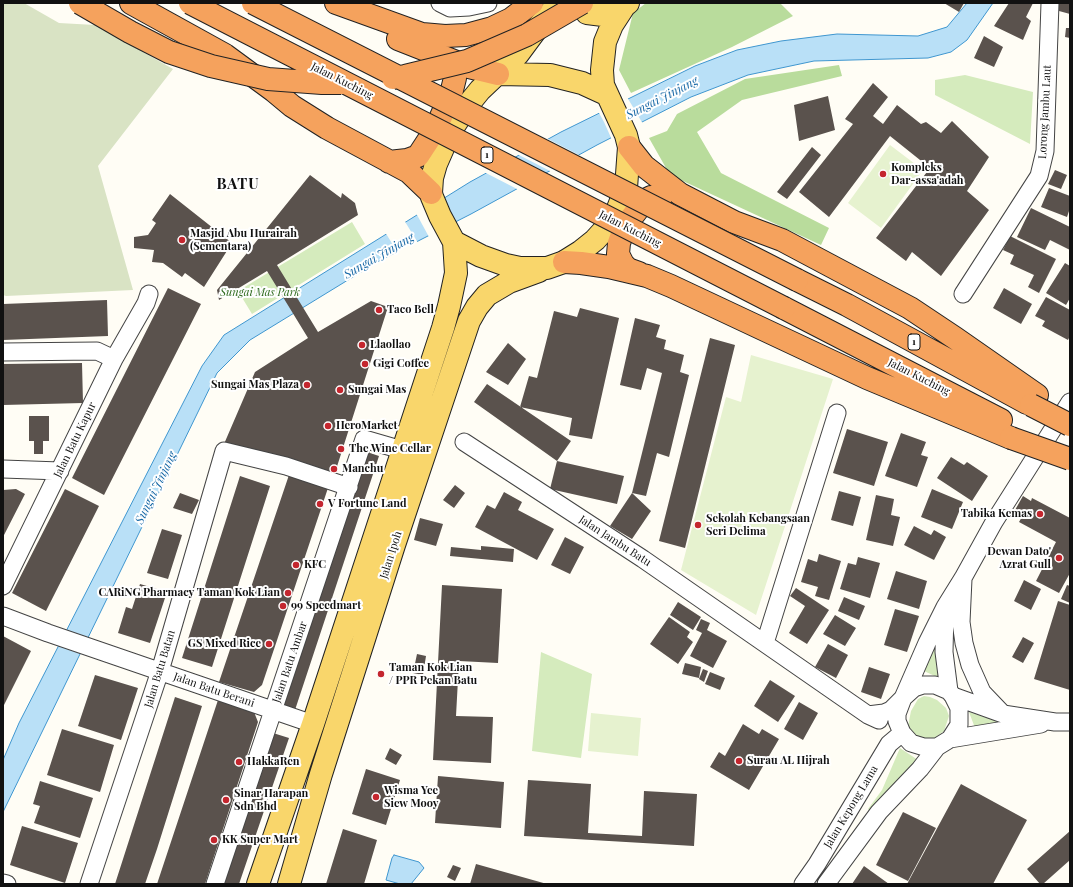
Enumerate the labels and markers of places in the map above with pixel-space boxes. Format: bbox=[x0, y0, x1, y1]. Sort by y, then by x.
place label: Kompleks Dar-assa'adah bbox=[891, 161, 964, 187]
marker: Kompleks Dar-assa'adah bbox=[878, 169, 888, 179]
place label: Masjid Abu Hurairah (Sementara) bbox=[190, 227, 297, 253]
marker: Masjid Abu Hurairah (Sementara) bbox=[177, 235, 187, 245]
place label: Taco Bell bbox=[387, 303, 434, 317]
marker: Taco Bell bbox=[374, 305, 384, 315]
place label: Llaollao bbox=[370, 338, 411, 352]
marker: Llaollao bbox=[357, 340, 367, 350]
place label: Gigi Coffee bbox=[373, 357, 429, 371]
marker: Gigi Coffee bbox=[360, 359, 370, 369]
place label: Sungai Mas Plaza bbox=[211, 378, 299, 392]
marker: Sungai Mas Plaza bbox=[302, 380, 312, 390]
place label: Sungai Mas bbox=[348, 383, 406, 397]
marker: Sungai Mas bbox=[335, 385, 345, 395]
place label: HeroMarket bbox=[336, 419, 397, 433]
marker: HeroMarket bbox=[323, 421, 333, 431]
place label: The Wine Cellar bbox=[349, 442, 431, 456]
marker: The Wine Cellar bbox=[336, 444, 346, 454]
place label: Manchu bbox=[342, 462, 383, 476]
marker: Manchu bbox=[329, 464, 339, 474]
place label: V Fortune Land bbox=[328, 497, 407, 511]
marker: V Fortune Land bbox=[315, 499, 325, 509]
place label: Tabika Kemas bbox=[961, 507, 1032, 521]
marker: Tabika Kemas bbox=[1035, 509, 1045, 519]
place label: Sekolah Kebangsaan Seri Delima bbox=[706, 512, 810, 538]
marker: Sekolah Kebangsaan Seri Delima bbox=[693, 520, 703, 530]
place label: Dewan Dato' Azrat Gull bbox=[987, 545, 1051, 571]
marker: Dewan Dato' Azrat Gull bbox=[1054, 553, 1064, 563]
place label: KFC bbox=[304, 558, 326, 572]
marker: KFC bbox=[291, 560, 301, 570]
place label: CARiNG Pharmacy Taman Kok Lian bbox=[99, 586, 280, 600]
marker: CARiNG Pharmacy Taman Kok Lian bbox=[283, 588, 293, 598]
place label: 99 Speedmart bbox=[291, 599, 361, 613]
marker: 99 Speedmart bbox=[278, 601, 288, 611]
place label: GS Mixed Rice bbox=[188, 637, 261, 651]
marker: GS Mixed Rice bbox=[264, 639, 274, 649]
place label: Taman Kok Lian / PPR Pekan Batu bbox=[389, 661, 477, 687]
marker: Taman Kok Lian / PPR Pekan Batu bbox=[376, 669, 386, 679]
place label: Surau AL Hijrah bbox=[747, 754, 830, 768]
place label: HakkaRen bbox=[247, 755, 300, 769]
marker: Surau AL Hijrah bbox=[734, 756, 744, 766]
marker: HakkaRen bbox=[234, 757, 244, 767]
place label: Wisma Yee Siew Mooy bbox=[384, 784, 439, 810]
place label: Sinar Harapan Sdn Bhd bbox=[234, 787, 308, 813]
marker: Wisma Yee Siew Mooy bbox=[371, 792, 381, 802]
marker: Sinar Harapan Sdn Bhd bbox=[221, 795, 231, 805]
place label: KK Super Mart bbox=[222, 833, 298, 847]
marker: KK Super Mart bbox=[209, 835, 219, 845]

